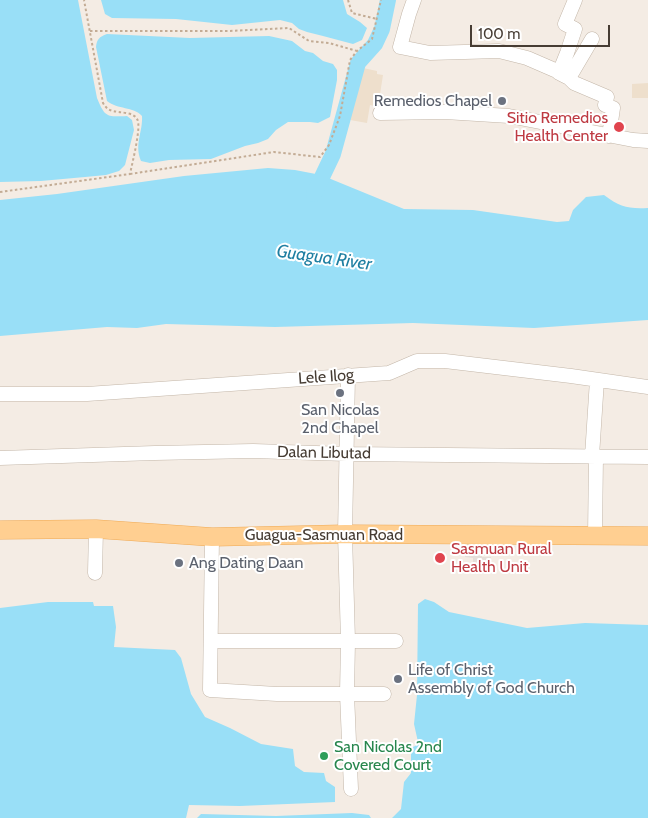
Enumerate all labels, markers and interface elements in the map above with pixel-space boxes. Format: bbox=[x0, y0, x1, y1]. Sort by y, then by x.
scale bar bbox=[473, 15, 613, 47]
text: 100 m bbox=[478, 25, 520, 43]
place label: Remedios Chapel bbox=[374, 91, 492, 111]
marker: Remedios Chapel bbox=[496, 95, 508, 107]
place label: Sitio Remedios Health Center bbox=[507, 108, 608, 146]
marker: Sitio Remedios Health Center bbox=[612, 120, 626, 134]
water label: Guagua River bbox=[275, 241, 373, 275]
street label: Lele Ilog bbox=[297, 365, 355, 389]
marker: San Nicolas 2nd Chapel bbox=[334, 387, 346, 399]
place label: San Nicolas 2nd Chapel bbox=[301, 400, 379, 438]
street label: Dalan Libutad bbox=[277, 443, 371, 463]
street label: Guagua-Sasmuan Road bbox=[245, 525, 403, 545]
place label: Sasmuan Rural Health Unit bbox=[451, 539, 552, 577]
marker: Sasmuan Rural Health Unit bbox=[433, 551, 447, 565]
place label: Ang Dating Daan bbox=[189, 553, 303, 573]
marker: Ang Dating Daan bbox=[173, 557, 185, 569]
place label: Life of Christ Assembly of God Church bbox=[408, 660, 575, 698]
marker: Life of Christ Assembly of God Church bbox=[392, 673, 404, 685]
place label: San Nicolas 2nd Covered Court bbox=[334, 737, 442, 775]
marker: San Nicolas 2nd Covered Court bbox=[318, 750, 330, 762]

